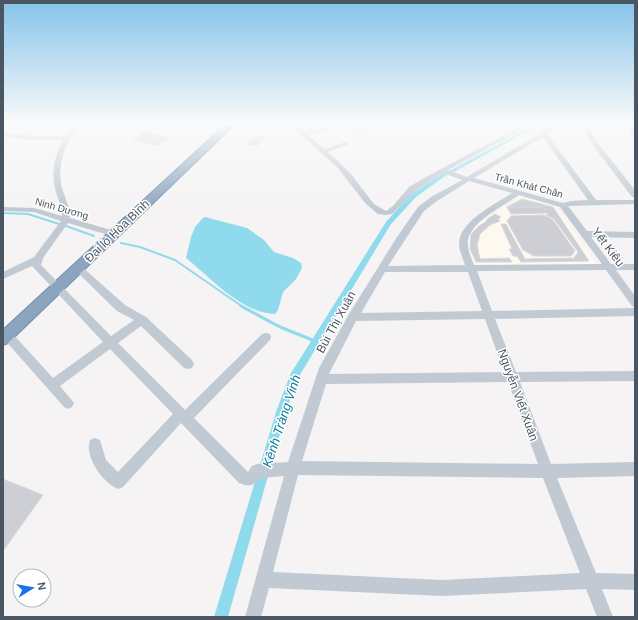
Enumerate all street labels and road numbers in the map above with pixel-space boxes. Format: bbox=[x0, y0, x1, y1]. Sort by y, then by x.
street label: Trần Khát Chân bbox=[494, 171, 564, 200]
street label: Ninh Dương bbox=[34, 196, 90, 221]
street label: Đại lộ Hòa Bình bbox=[82, 197, 152, 265]
street label: Yết Kiêu bbox=[589, 225, 627, 269]
street label: Bùi Thị Xuân bbox=[313, 289, 359, 355]
street label: Nguyễn Viết Xuân bbox=[495, 347, 542, 443]

